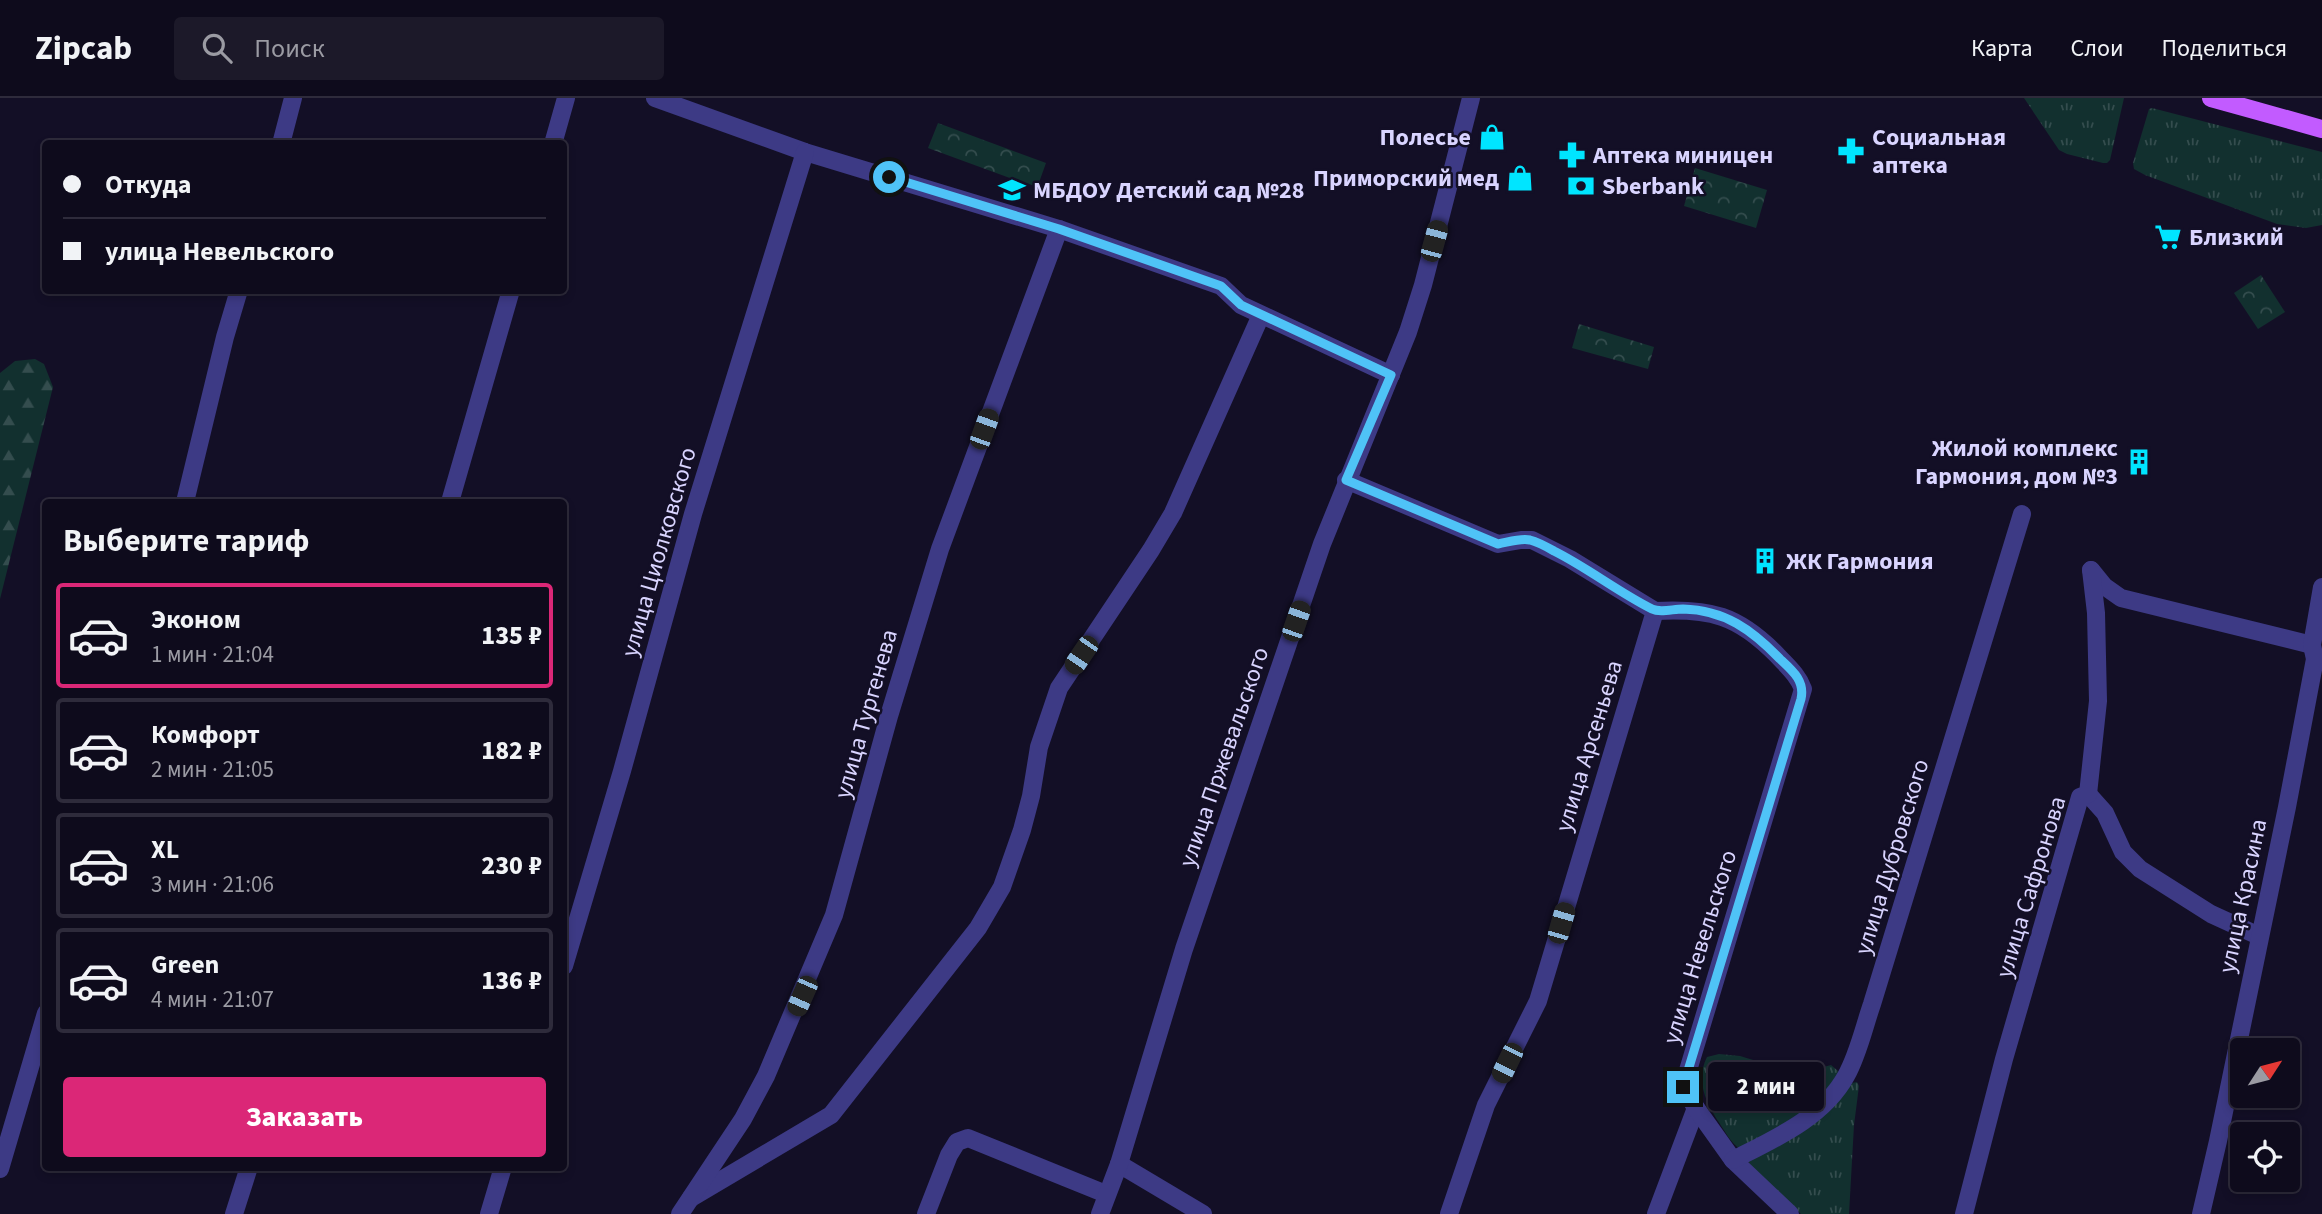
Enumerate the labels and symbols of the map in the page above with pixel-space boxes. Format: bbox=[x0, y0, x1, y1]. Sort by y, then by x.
place label: Полесье bbox=[1380, 120, 1471, 155]
place label: Социальная аптека bbox=[1872, 120, 2006, 183]
shop icon: Полесье bbox=[1477, 122, 1507, 152]
pharmacy icon: Социальная аптека bbox=[1836, 136, 1866, 166]
place label: Аптека миницен bbox=[1592, 138, 1773, 173]
pharmacy icon: Аптека миницен bbox=[1557, 140, 1587, 170]
route start bbox=[873, 161, 905, 193]
place label: Приморский мед bbox=[1313, 161, 1499, 196]
shop icon: Приморский мед bbox=[1505, 163, 1535, 193]
place label: Sberbank bbox=[1602, 169, 1705, 204]
bank icon: Sberbank bbox=[1566, 171, 1596, 201]
place label: МБДОУ Детский сад №28 bbox=[1033, 173, 1304, 208]
school or university icon: МБДОУ Детский сад №28 bbox=[997, 175, 1027, 205]
car bbox=[1419, 218, 1450, 264]
place label: Близкий bbox=[2189, 220, 2284, 255]
supermarket icon: Близкий bbox=[2153, 222, 2183, 252]
car bbox=[967, 406, 1002, 452]
place label: Жилой комплекс Гармония, дом №3 bbox=[1915, 431, 2118, 494]
street label: улица Циолковского bbox=[612, 443, 706, 661]
building icon: Жилой комплекс Гармония, дом №3 bbox=[2124, 447, 2154, 477]
place label: ЖК Гармония bbox=[1786, 544, 1934, 579]
building icon: ЖК Гармония bbox=[1750, 546, 1780, 576]
car bbox=[1280, 598, 1313, 644]
street label: улица Тургенева bbox=[825, 625, 907, 803]
car bbox=[1061, 632, 1102, 678]
street label: улица Пржевальского bbox=[1170, 642, 1278, 872]
street label: улица Арсеньева bbox=[1546, 656, 1632, 836]
street label: улица Дубровского bbox=[1846, 755, 1938, 959]
street label: улица Сафронова bbox=[1987, 792, 2075, 982]
street label: улица Красина bbox=[2210, 816, 2276, 976]
street label: улица Невельского bbox=[1654, 846, 1746, 1048]
car bbox=[1546, 900, 1577, 946]
car bbox=[784, 973, 821, 1019]
north arrow bbox=[2230, 1038, 2300, 1108]
car bbox=[1489, 1040, 1526, 1086]
callout: 2 мин bbox=[1708, 1062, 1823, 1112]
route end bbox=[1667, 1071, 1699, 1103]

